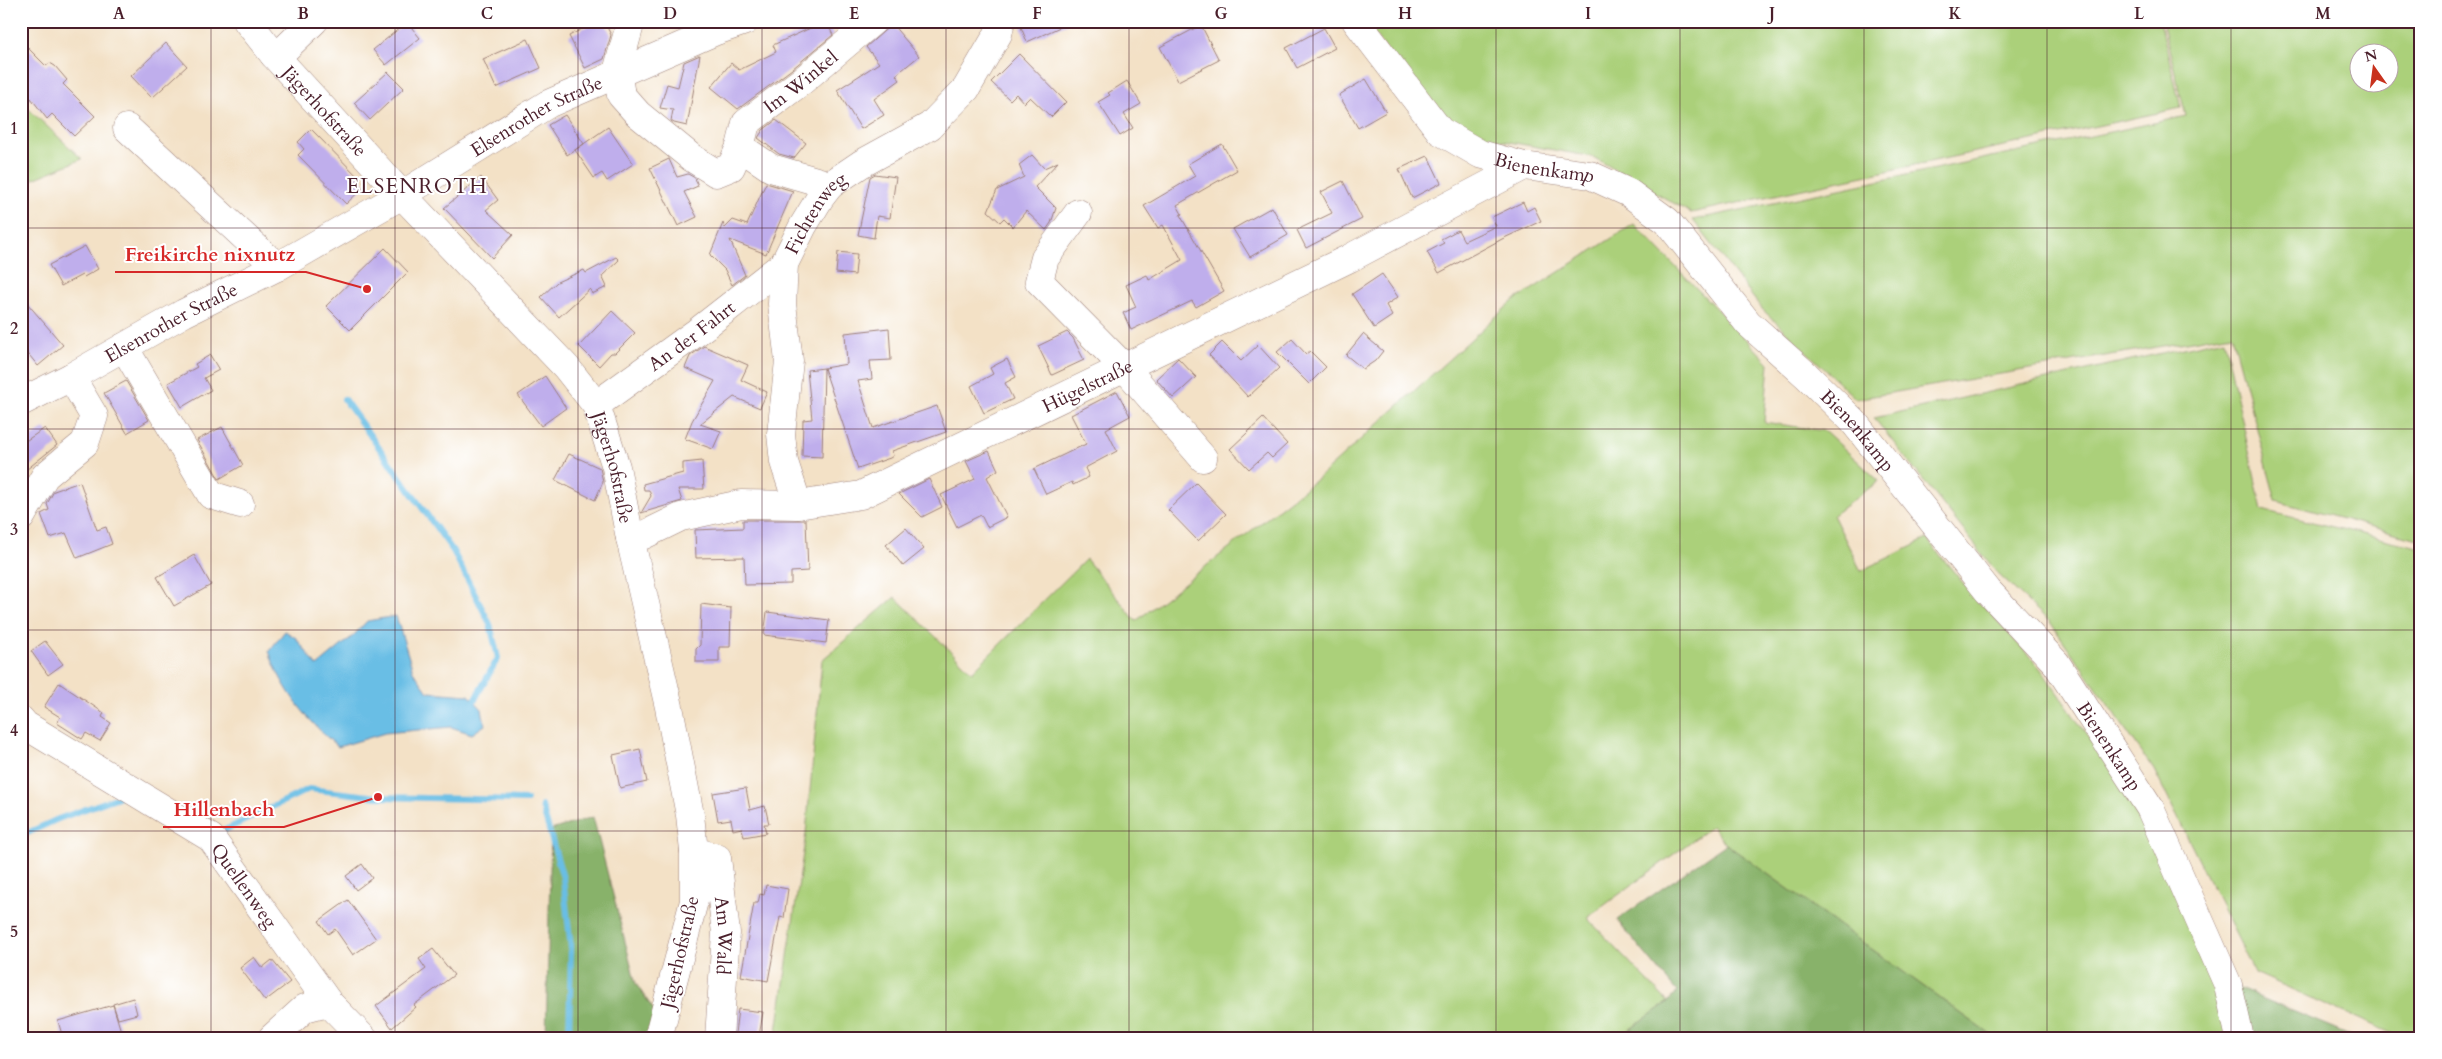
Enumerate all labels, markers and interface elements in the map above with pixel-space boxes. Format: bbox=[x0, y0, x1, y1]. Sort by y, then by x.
text: A bbox=[113, 3, 125, 25]
text: B bbox=[297, 3, 309, 25]
text: C bbox=[481, 3, 493, 25]
text: D bbox=[663, 3, 677, 25]
text: E bbox=[849, 3, 859, 25]
text: F bbox=[1032, 3, 1042, 25]
text: G bbox=[1214, 3, 1228, 25]
text: H bbox=[1398, 3, 1412, 25]
text: I bbox=[1585, 3, 1591, 25]
text: J bbox=[1767, 3, 1775, 25]
text: K bbox=[1949, 3, 1962, 25]
text: L bbox=[2134, 3, 2145, 25]
text: M bbox=[2315, 3, 2331, 25]
north arrow bbox=[2350, 42, 2400, 92]
street label: Im Winkel bbox=[758, 44, 844, 120]
text: N bbox=[2363, 45, 2379, 67]
street label: Jägerhofstraße bbox=[274, 58, 373, 163]
street label: Elsenrother Straße bbox=[466, 70, 607, 163]
text: 1 bbox=[10, 118, 18, 140]
street label: Bienenkamp bbox=[1491, 147, 1600, 190]
street label: Fichtenweg bbox=[779, 166, 852, 259]
district label: ELSENROTH bbox=[346, 172, 488, 201]
callout: Freikirche nixnutz bbox=[115, 237, 306, 272]
text: Freikirche nixnutz bbox=[125, 241, 296, 268]
street label: Elsenrother Straße bbox=[100, 277, 242, 369]
street label: An der Fahrt bbox=[643, 295, 741, 377]
text: 2 bbox=[10, 318, 18, 340]
street label: Hügelstraße bbox=[1038, 353, 1137, 419]
street label: Bienenkamp bbox=[1814, 384, 1900, 478]
street label: Jägerhofstraße bbox=[584, 405, 639, 526]
text: 3 bbox=[10, 519, 18, 541]
street label: Bienenkamp bbox=[2070, 697, 2148, 796]
text: 4 bbox=[10, 720, 18, 742]
callout: Hillenbach bbox=[163, 792, 284, 827]
text: Hillenbach bbox=[174, 796, 275, 823]
street label: Quellenweg bbox=[204, 838, 283, 934]
street label: Jägerhofstraße bbox=[654, 893, 706, 1014]
street label: Am Wald bbox=[708, 895, 738, 976]
text: 5 bbox=[10, 921, 18, 943]

